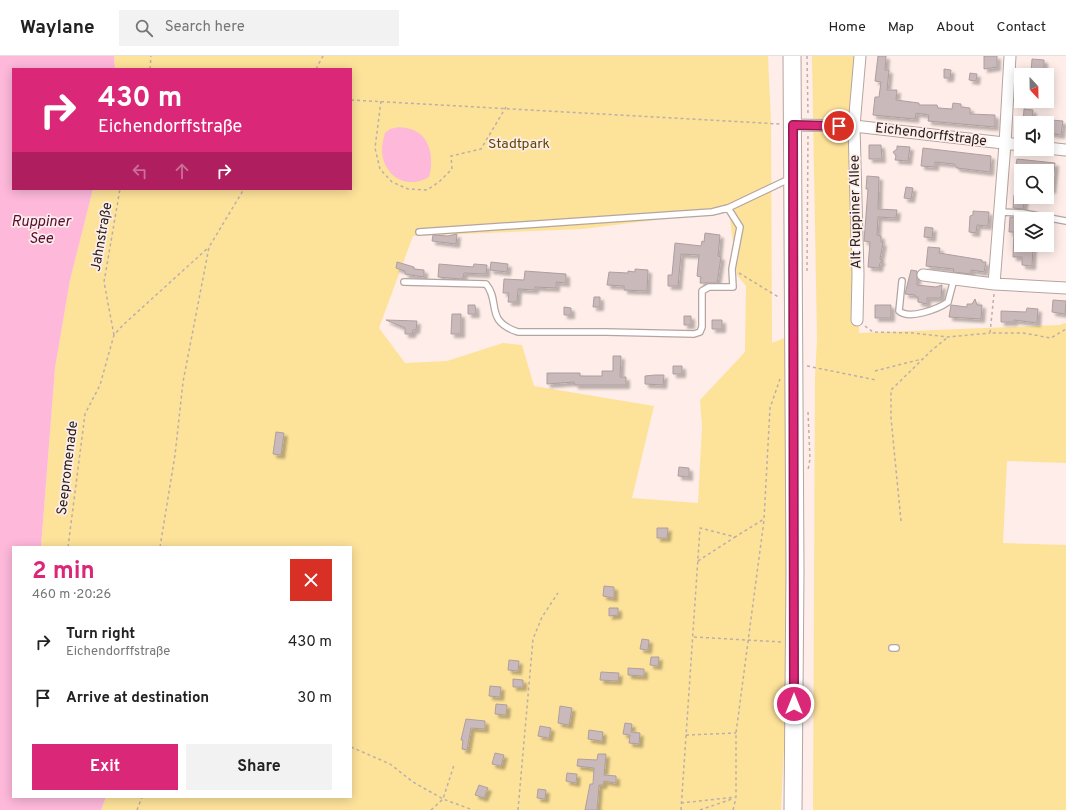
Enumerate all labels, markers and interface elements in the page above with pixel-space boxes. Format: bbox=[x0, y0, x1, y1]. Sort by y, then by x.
search box bbox=[119, 10, 399, 46]
text: Waylane bbox=[20, 16, 95, 40]
icon: search bbox=[133, 17, 155, 39]
text: Search here bbox=[165, 18, 245, 37]
text: Home bbox=[829, 19, 866, 36]
text: Map bbox=[888, 19, 914, 36]
text: About bbox=[936, 19, 975, 36]
text: Contact bbox=[997, 19, 1046, 36]
north arrow bbox=[1014, 68, 1054, 108]
map controls bbox=[1014, 68, 1054, 252]
text: 430 m bbox=[98, 81, 182, 117]
icon: right bbox=[32, 84, 84, 136]
pin bbox=[822, 109, 856, 143]
icon: arrive bbox=[828, 115, 850, 137]
text: Eichendorffstraße bbox=[98, 116, 242, 139]
button: sound bbox=[1014, 116, 1054, 156]
street label: Eichendorffstraße bbox=[874, 120, 988, 150]
park label: Stadtpark bbox=[488, 136, 550, 153]
street label: Alt Ruppiner Allee bbox=[847, 155, 865, 269]
icon: left bbox=[129, 160, 151, 182]
icon: ahead bbox=[171, 160, 193, 182]
icon: right bbox=[213, 160, 235, 182]
button: search bbox=[1014, 164, 1054, 204]
street label: Jahnstraße bbox=[88, 201, 116, 273]
button: layers bbox=[1014, 212, 1054, 252]
water label: Ruppiner See bbox=[11, 213, 72, 249]
street label: Seepromenade bbox=[54, 420, 82, 516]
text: 2 min bbox=[32, 557, 95, 587]
button: close bbox=[290, 559, 332, 601]
text: 460 m · 20:26 bbox=[32, 587, 111, 603]
text: Turn right bbox=[66, 625, 135, 644]
icon: right bbox=[32, 631, 54, 653]
text: 430 m bbox=[288, 633, 332, 652]
text: Eichendorffstraße bbox=[66, 644, 170, 660]
position arrow bbox=[773, 683, 815, 725]
icon: arrive bbox=[32, 687, 54, 709]
text: Arrive at destination bbox=[66, 689, 209, 708]
text: 30 m bbox=[297, 689, 332, 708]
button: Exit bbox=[32, 744, 178, 790]
button: Share bbox=[186, 744, 332, 790]

